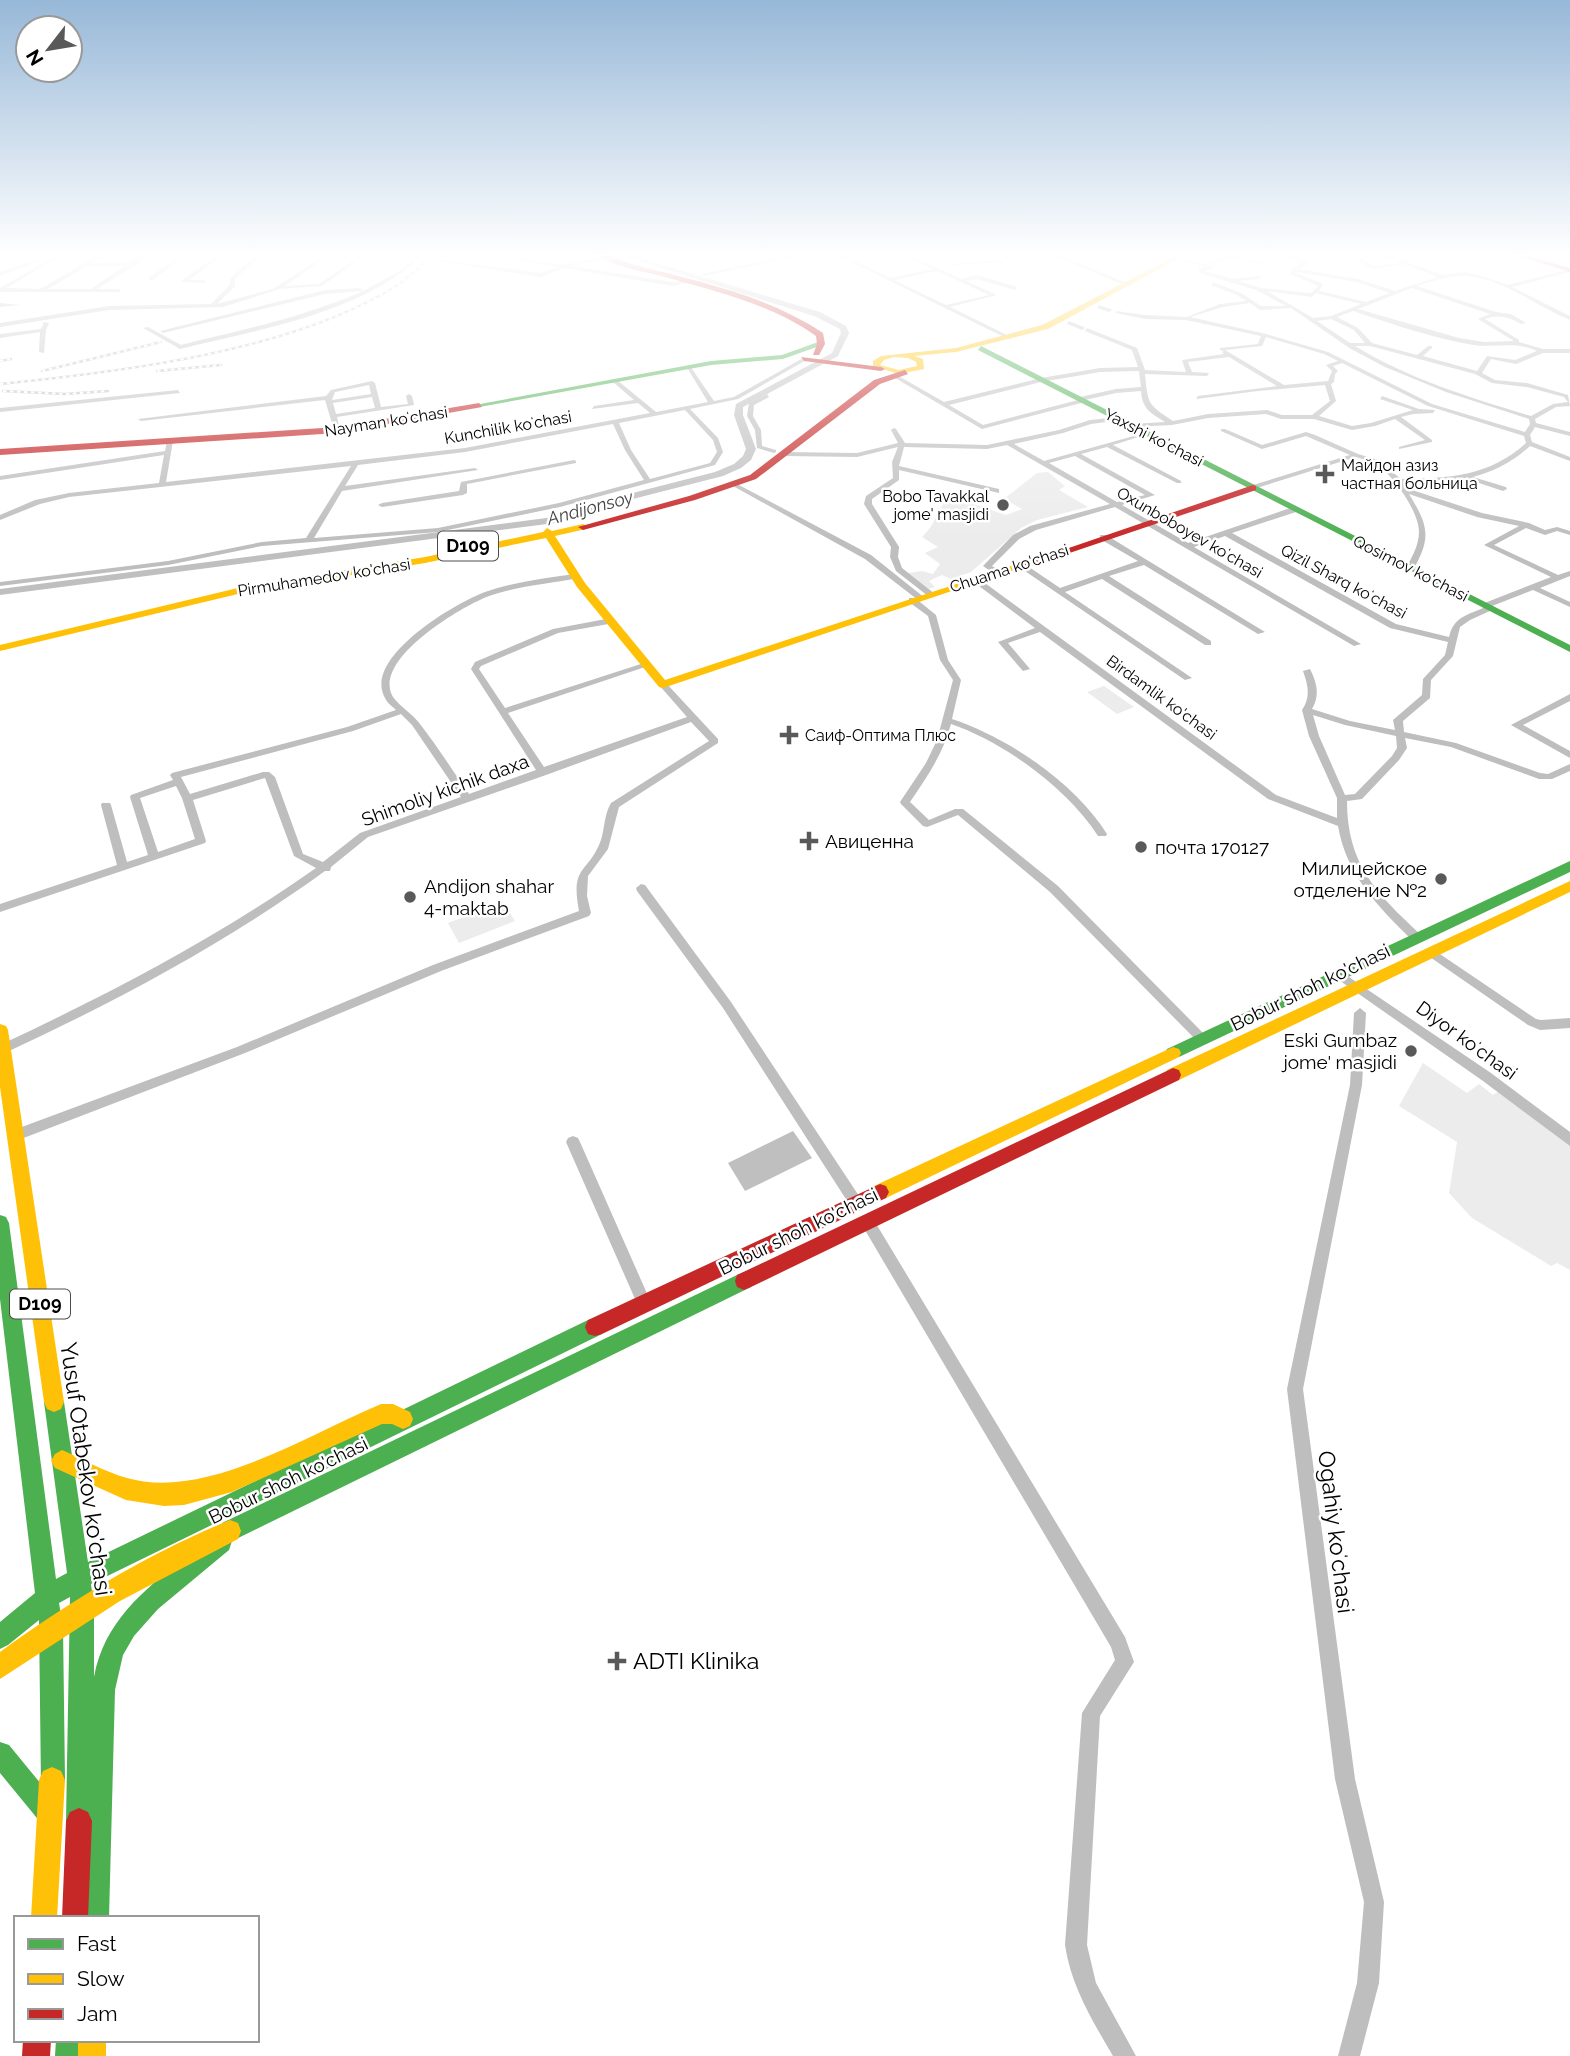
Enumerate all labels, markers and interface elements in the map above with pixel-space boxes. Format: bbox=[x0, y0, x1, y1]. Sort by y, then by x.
north arrow bbox=[14, 14, 84, 84]
text: N bbox=[21, 46, 48, 70]
street label: Nayman koʻchasi bbox=[323, 402, 449, 441]
street label: Yaxshi koʻchasi bbox=[1101, 404, 1206, 471]
street label: Kunchilik koʻchasi bbox=[443, 407, 573, 448]
place label: Майдон азиз частная больница bbox=[1341, 456, 1478, 493]
marker: Майдон азиз частная больница bbox=[1315, 464, 1335, 484]
street label: Oxunboboyev koʻchasi bbox=[1114, 483, 1266, 582]
water label: Andijonsoy bbox=[544, 486, 636, 529]
place label: Bobo Tavakkal jome' masjidi bbox=[882, 487, 990, 524]
marker: Bobo Tavakkal jome' masjidi bbox=[995, 497, 1011, 513]
street label: Qosimov ko'chasi bbox=[1350, 531, 1472, 606]
road number: D109 bbox=[438, 532, 498, 560]
street label: Chuama ko'chasi bbox=[947, 540, 1071, 597]
street label: Qizil Sharq koʻchasi bbox=[1278, 540, 1410, 623]
street label: Pirmuhamedov ko'chasi bbox=[236, 554, 412, 601]
street label: Birdamlik ko'chasi bbox=[1103, 651, 1220, 744]
marker: Саиф-Оптима Плюс bbox=[779, 725, 799, 745]
place label: Саиф-Оптима Плюс bbox=[805, 726, 956, 745]
street label: Shimoliy kichik daxa bbox=[358, 750, 532, 830]
place label: Авиценна bbox=[825, 830, 914, 852]
marker: Авиценна bbox=[799, 831, 819, 851]
place label: почта 170127 bbox=[1155, 836, 1269, 858]
marker: почта 170127 bbox=[1133, 839, 1149, 855]
place label: Милицейское отделение №2 bbox=[1294, 857, 1427, 901]
marker: Милицейское отделение №2 bbox=[1433, 871, 1449, 887]
place label: Andijon shahar 4-maktab bbox=[424, 875, 554, 919]
marker: Andijon shahar 4-maktab bbox=[402, 889, 418, 905]
street label: Bobur shoh ko'chasi bbox=[1227, 939, 1393, 1035]
street label: Diyor koʻchasi bbox=[1412, 996, 1522, 1084]
place label: Eski Gumbaz jome' masjidi bbox=[1280, 1029, 1397, 1073]
marker: Eski Gumbaz jome' masjidi bbox=[1403, 1043, 1419, 1059]
street label: Bobur shoh ko'chasi bbox=[715, 1183, 881, 1279]
road number: D109 bbox=[10, 1289, 70, 1318]
street label: Yusuf Otabekov ko'chasi bbox=[55, 1340, 118, 1597]
street label: Bobur shoh ko'chasi bbox=[205, 1432, 371, 1528]
street label: Ogahiy koʻchasi bbox=[1313, 1449, 1360, 1615]
place label: ADTI Klinika bbox=[633, 1647, 759, 1674]
marker: ADTI Klinika bbox=[607, 1651, 627, 1671]
legend bbox=[14, 1916, 259, 2042]
text: Fast bbox=[77, 1931, 117, 1956]
text: Slow bbox=[77, 1966, 125, 1991]
text: Jam bbox=[77, 2001, 118, 2026]

